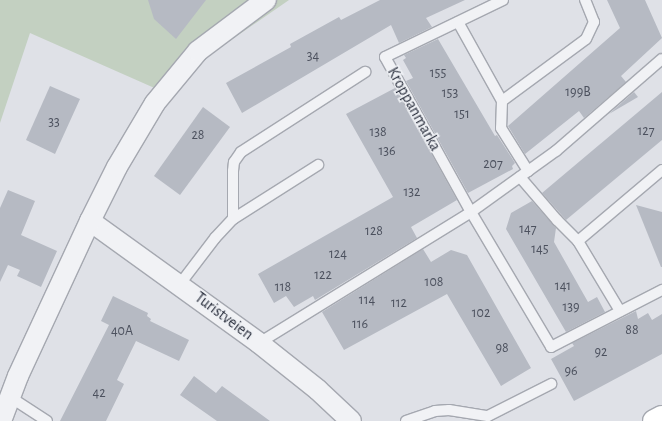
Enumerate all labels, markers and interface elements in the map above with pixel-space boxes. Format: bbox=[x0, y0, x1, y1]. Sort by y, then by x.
house number: 34 bbox=[307, 48, 319, 64]
street label: Kroppanmarka bbox=[383, 64, 445, 154]
house number: 155 bbox=[430, 65, 446, 81]
house number: 199B bbox=[565, 84, 591, 100]
house number: 153 bbox=[442, 85, 458, 101]
house number: 151 bbox=[454, 106, 470, 122]
house number: 33 bbox=[48, 114, 60, 130]
house number: 127 bbox=[637, 123, 655, 139]
house number: 138 bbox=[369, 124, 387, 140]
house number: 28 bbox=[191, 127, 205, 143]
house number: 136 bbox=[378, 143, 396, 159]
house number: 207 bbox=[483, 156, 503, 172]
house number: 132 bbox=[404, 184, 420, 200]
house number: 147 bbox=[519, 221, 537, 237]
house number: 128 bbox=[365, 223, 383, 239]
house number: 145 bbox=[531, 241, 549, 257]
house number: 124 bbox=[329, 246, 347, 262]
house number: 122 bbox=[314, 267, 332, 283]
house number: 108 bbox=[425, 274, 443, 290]
house number: 141 bbox=[555, 278, 571, 294]
house number: 118 bbox=[275, 279, 291, 295]
street label: Turistveien bbox=[191, 288, 257, 344]
house number: 114 bbox=[359, 292, 375, 308]
house number: 112 bbox=[391, 295, 407, 311]
house number: 139 bbox=[562, 299, 580, 315]
house number: 102 bbox=[472, 305, 490, 321]
house number: 116 bbox=[352, 316, 368, 332]
house number: 88 bbox=[625, 322, 639, 338]
house number: 40A bbox=[111, 323, 133, 339]
house number: 98 bbox=[495, 340, 509, 356]
house number: 92 bbox=[595, 344, 607, 360]
house number: 96 bbox=[564, 363, 578, 379]
house number: 42 bbox=[92, 385, 106, 401]

